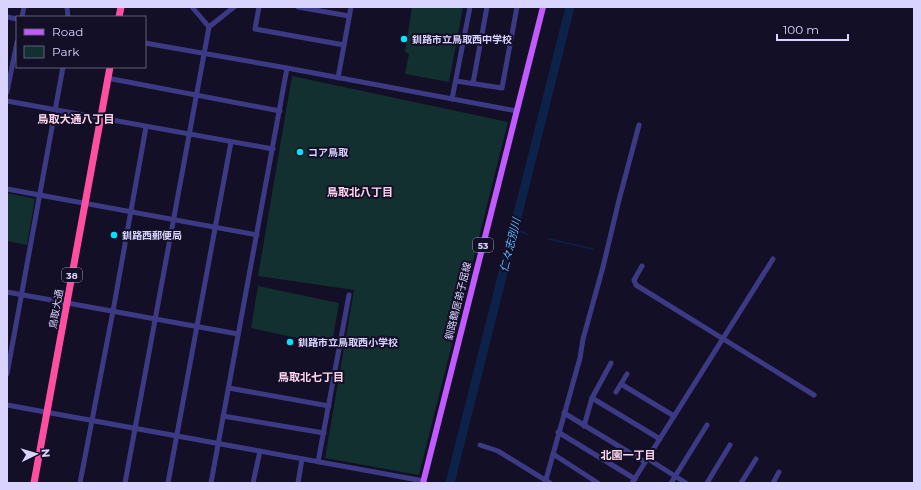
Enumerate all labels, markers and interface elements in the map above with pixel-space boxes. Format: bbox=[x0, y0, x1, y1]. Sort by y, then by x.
legend bbox=[16, 16, 146, 68]
scale bar bbox=[777, 16, 848, 42]
text: 100 m bbox=[783, 22, 819, 37]
text: Road bbox=[52, 24, 83, 39]
place label: 釧路市立鳥取西中学校 bbox=[412, 33, 512, 46]
marker: 釧路市立鳥取西中学校 bbox=[399, 34, 409, 44]
text: Park bbox=[52, 44, 80, 59]
district label: 鳥取大通八丁目 bbox=[38, 112, 115, 126]
place label: コア鳥取 bbox=[308, 146, 349, 159]
marker: コア鳥取 bbox=[295, 147, 305, 157]
district label: 鳥取北八丁目 bbox=[327, 185, 393, 199]
water label: 仁々志別川 bbox=[497, 216, 524, 273]
place label: 釧路西郵便局 bbox=[122, 229, 182, 242]
marker: 釧路西郵便局 bbox=[109, 230, 119, 240]
road number: 53 bbox=[473, 238, 493, 252]
street label: 釧路鶴居弟子屈線 bbox=[442, 261, 474, 341]
road number: 38 bbox=[62, 268, 82, 282]
street label: 鳥取大通 bbox=[46, 288, 66, 330]
place label: 釧路市立鳥取西小学校 bbox=[298, 336, 398, 349]
marker: 釧路市立鳥取西小学校 bbox=[285, 337, 295, 347]
district label: 鳥取北七丁目 bbox=[278, 370, 344, 384]
north arrow bbox=[16, 434, 56, 474]
text: N bbox=[39, 448, 53, 458]
district label: 北園一丁目 bbox=[601, 448, 656, 462]

